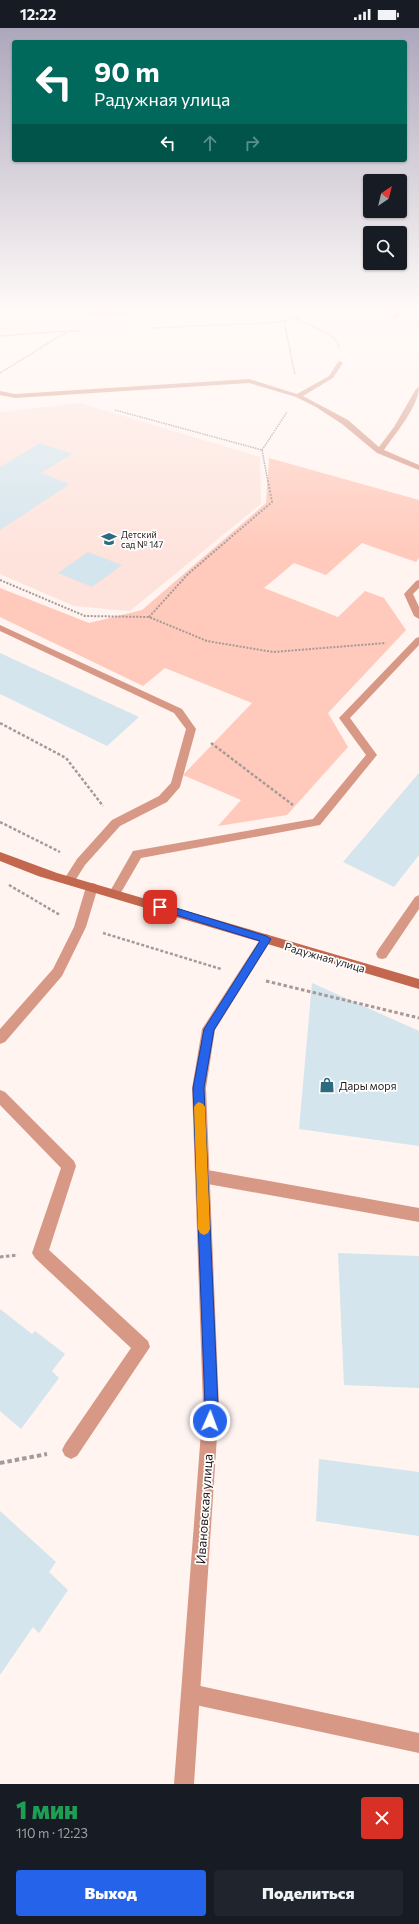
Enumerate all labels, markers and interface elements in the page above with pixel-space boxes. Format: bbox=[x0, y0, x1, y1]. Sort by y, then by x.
text: 12:22 bbox=[20, 5, 56, 23]
text: 90 m bbox=[94, 54, 160, 88]
icon: left bbox=[28, 56, 80, 108]
text: Радужная улица bbox=[94, 88, 230, 110]
icon: left bbox=[157, 132, 179, 154]
icon: ahead bbox=[199, 132, 221, 154]
icon: right bbox=[241, 132, 263, 154]
north arrow bbox=[363, 174, 407, 218]
map controls bbox=[363, 174, 407, 270]
button: search bbox=[363, 226, 407, 270]
place label: Детский сад № 147 bbox=[121, 529, 163, 550]
school or university icon: Детский сад № 147 bbox=[100, 530, 118, 548]
pin bbox=[143, 890, 177, 924]
icon: arrive bbox=[149, 896, 171, 918]
street label: Радужная улица bbox=[283, 939, 367, 975]
shop icon: Дары моря bbox=[318, 1076, 336, 1094]
place label: Дары моря bbox=[339, 1079, 396, 1092]
position arrow bbox=[189, 1400, 231, 1442]
street label: Ивановская улица bbox=[192, 1453, 216, 1565]
text: 1 мин bbox=[16, 1795, 78, 1824]
button: close bbox=[361, 1797, 403, 1839]
text: 110 m · 12:23 bbox=[16, 1825, 88, 1841]
button: Выход bbox=[16, 1870, 206, 1916]
button: Поделиться bbox=[214, 1870, 403, 1916]

